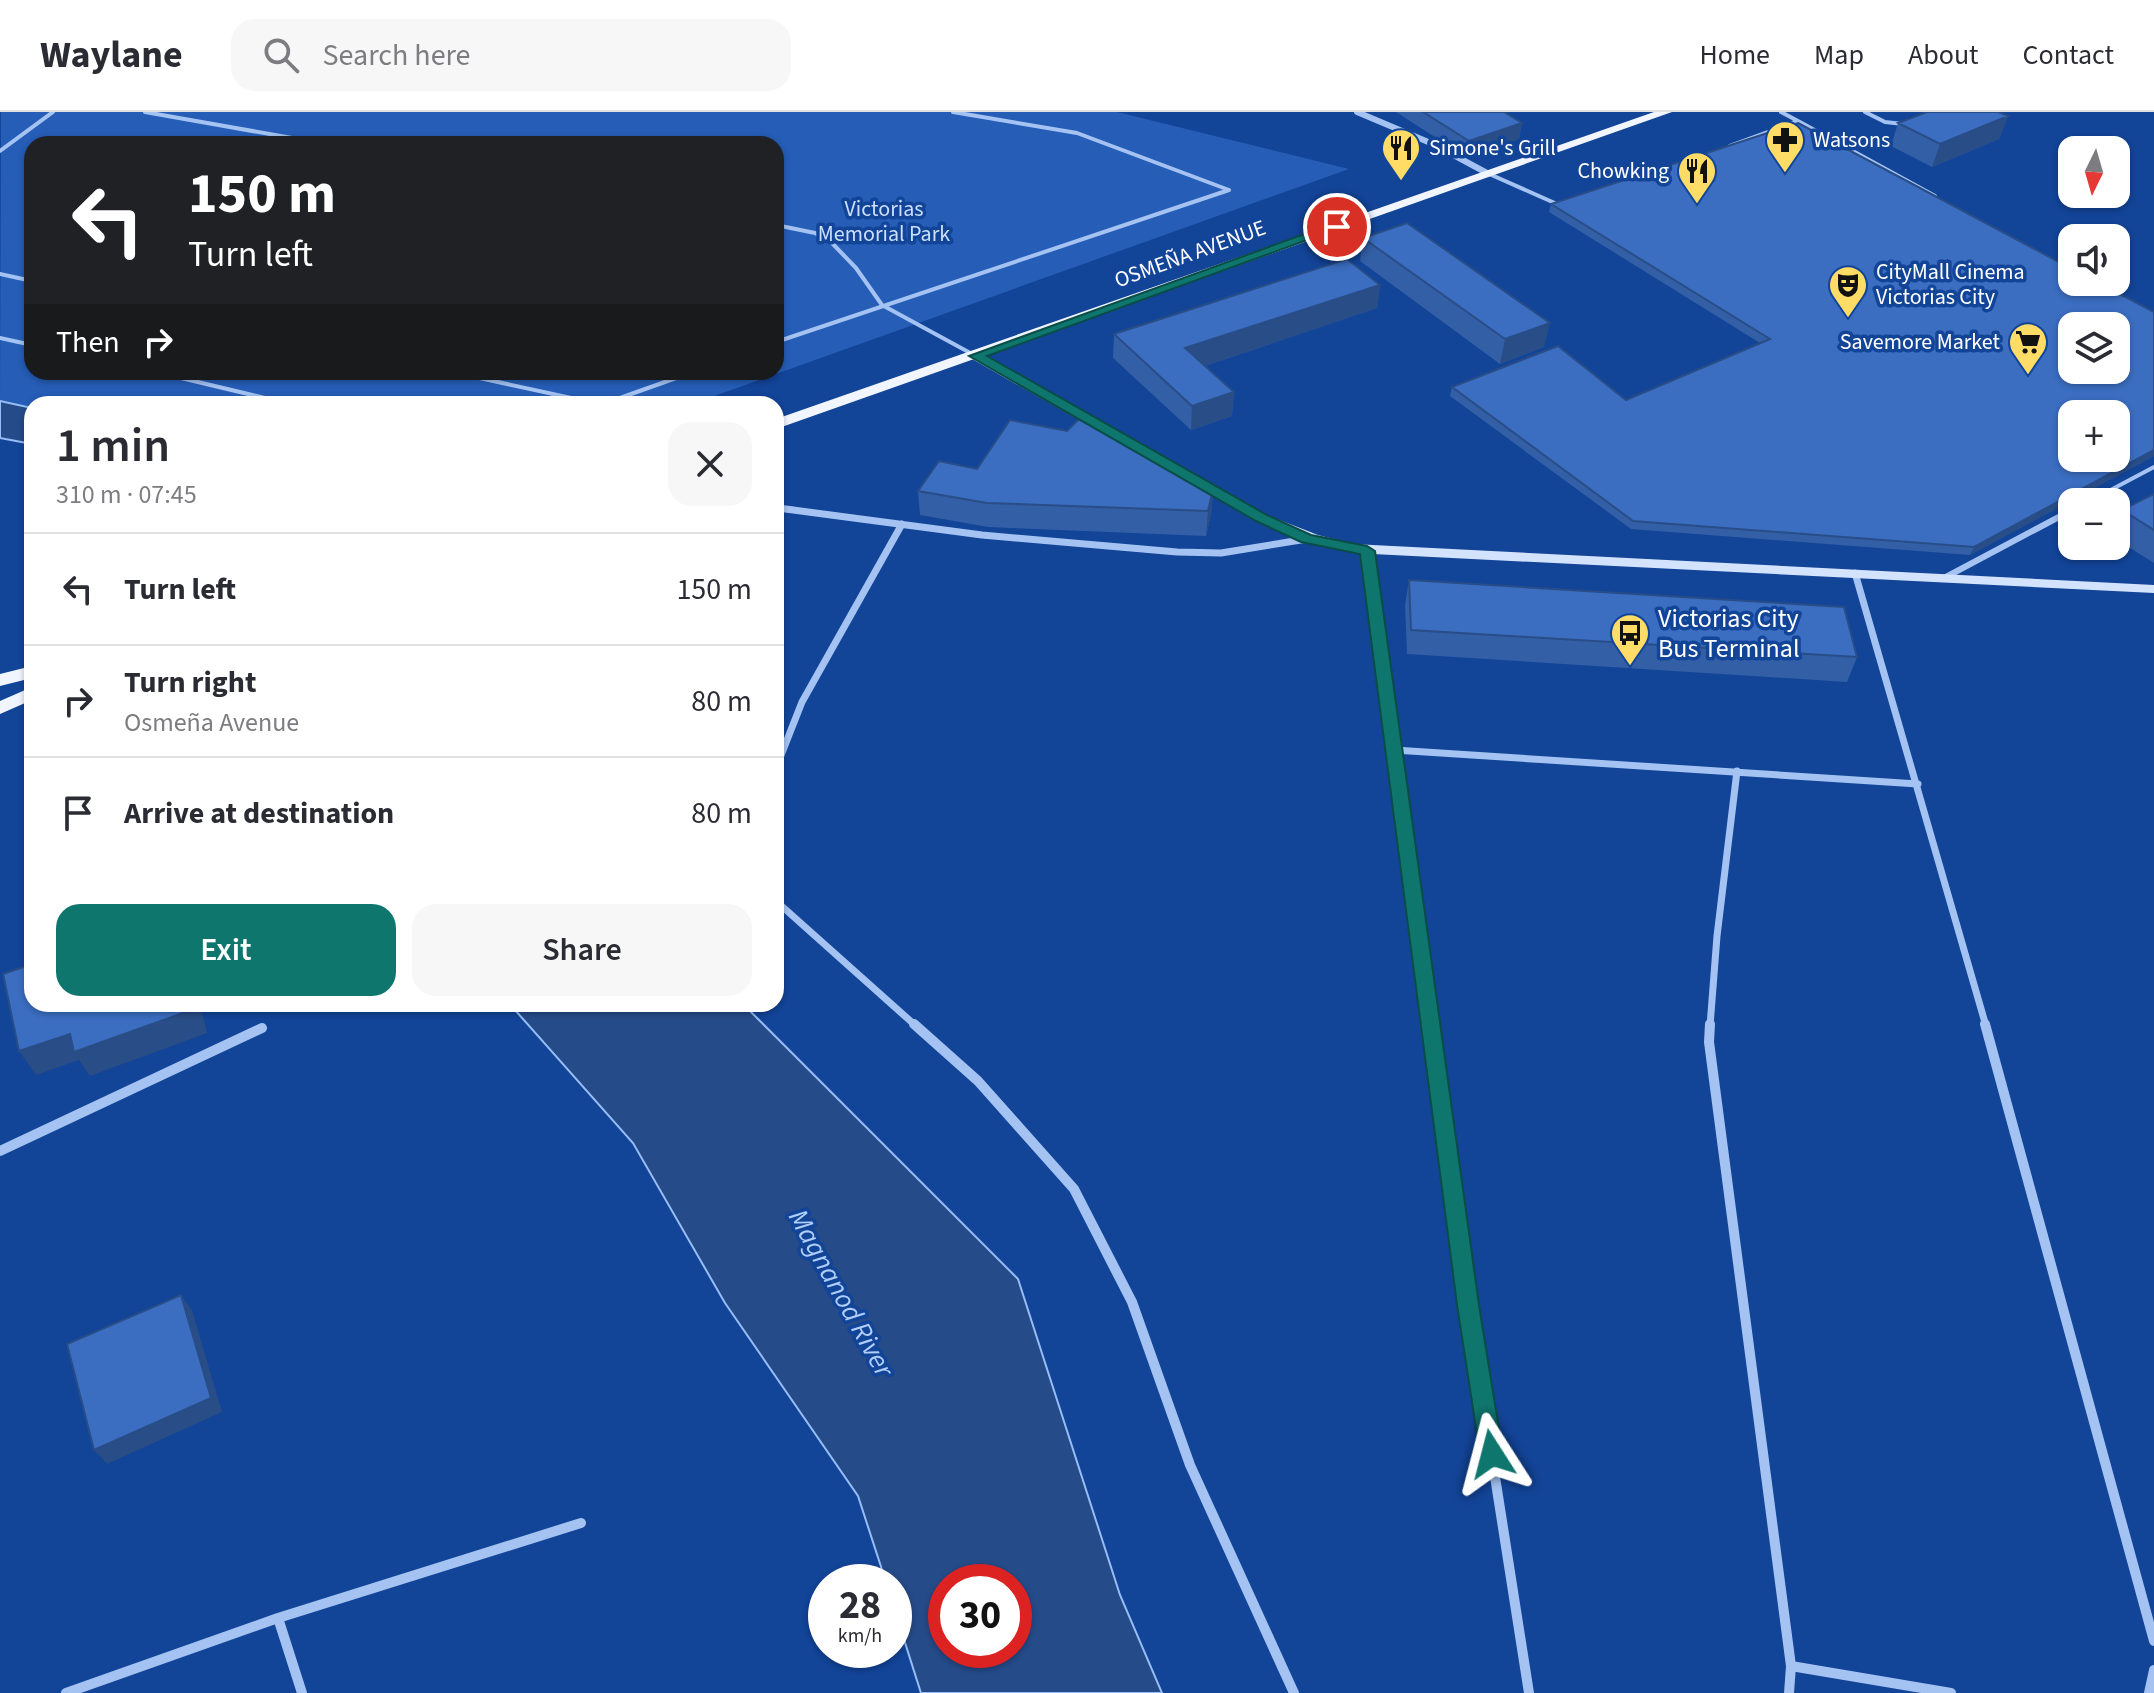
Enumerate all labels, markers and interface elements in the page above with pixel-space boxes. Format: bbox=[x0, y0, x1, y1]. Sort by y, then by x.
search box bbox=[231, 19, 791, 91]
text: Waylane bbox=[40, 28, 183, 82]
icon: search bbox=[259, 33, 303, 77]
text: Search here bbox=[323, 34, 471, 77]
text: Home bbox=[1699, 35, 1770, 75]
text: Map bbox=[1814, 35, 1864, 75]
text: About bbox=[1908, 35, 1979, 75]
text: Contact bbox=[2023, 35, 2114, 75]
pharmacy icon: Watsons bbox=[1764, 119, 1806, 174]
place label: Watsons bbox=[1813, 124, 1890, 156]
restaurant icon: Simone's Grill bbox=[1380, 127, 1422, 182]
place label: Simone's Grill bbox=[1429, 132, 1556, 164]
north arrow bbox=[2058, 136, 2130, 208]
map controls bbox=[2058, 136, 2130, 560]
restaurant icon: Chowking bbox=[1676, 150, 1718, 205]
text: 150 m bbox=[188, 155, 336, 234]
place label: Chowking bbox=[1577, 155, 1669, 187]
icon: left bbox=[56, 168, 160, 272]
park label: Victorias Memorial Park bbox=[818, 193, 950, 250]
pin bbox=[1303, 193, 1371, 261]
icon: arrive bbox=[1315, 205, 1359, 249]
street label: OSMEÑA AVENUE bbox=[1110, 212, 1270, 296]
button: sound bbox=[2058, 224, 2130, 296]
text: Turn left bbox=[188, 229, 313, 280]
place label: CityMall Cinema Victorias City bbox=[1876, 256, 2025, 313]
theatre icon: CityMall Cinema Victorias City bbox=[1827, 264, 1869, 319]
button: layers bbox=[2058, 312, 2130, 384]
icon: right bbox=[136, 320, 180, 364]
text: Then bbox=[56, 321, 120, 364]
supermarket icon: Savemore Market bbox=[2007, 321, 2049, 376]
place label: Savemore Market bbox=[1840, 326, 2001, 358]
button: + bbox=[2058, 400, 2130, 472]
text: 1 min bbox=[56, 412, 170, 480]
button: close bbox=[668, 422, 752, 506]
text: 310 m · 07:45 bbox=[56, 476, 197, 513]
button: − bbox=[2058, 488, 2130, 560]
icon: left bbox=[56, 567, 100, 611]
text: Turn left bbox=[124, 568, 236, 611]
text: 150 m bbox=[676, 568, 752, 611]
place label: Victorias City Bus Terminal bbox=[1658, 600, 1800, 667]
bus stop icon: Victorias City Bus Terminal bbox=[1609, 612, 1651, 667]
text: Turn right bbox=[124, 661, 256, 704]
icon: right bbox=[56, 679, 100, 723]
text: 80 m bbox=[691, 680, 752, 723]
text: Osmeña Avenue bbox=[124, 704, 299, 741]
icon: arrive bbox=[56, 791, 100, 835]
text: Arrive at destination bbox=[124, 792, 394, 835]
text: 80 m bbox=[691, 792, 752, 835]
button: Exit bbox=[56, 904, 396, 996]
button: Share bbox=[412, 904, 752, 996]
water label: Magnanod River bbox=[778, 1202, 904, 1386]
position arrow bbox=[1450, 1412, 1534, 1496]
speed limit sign: 30 bbox=[928, 1564, 1032, 1668]
text: 28 bbox=[839, 1577, 881, 1634]
text: km/h bbox=[838, 1622, 882, 1650]

